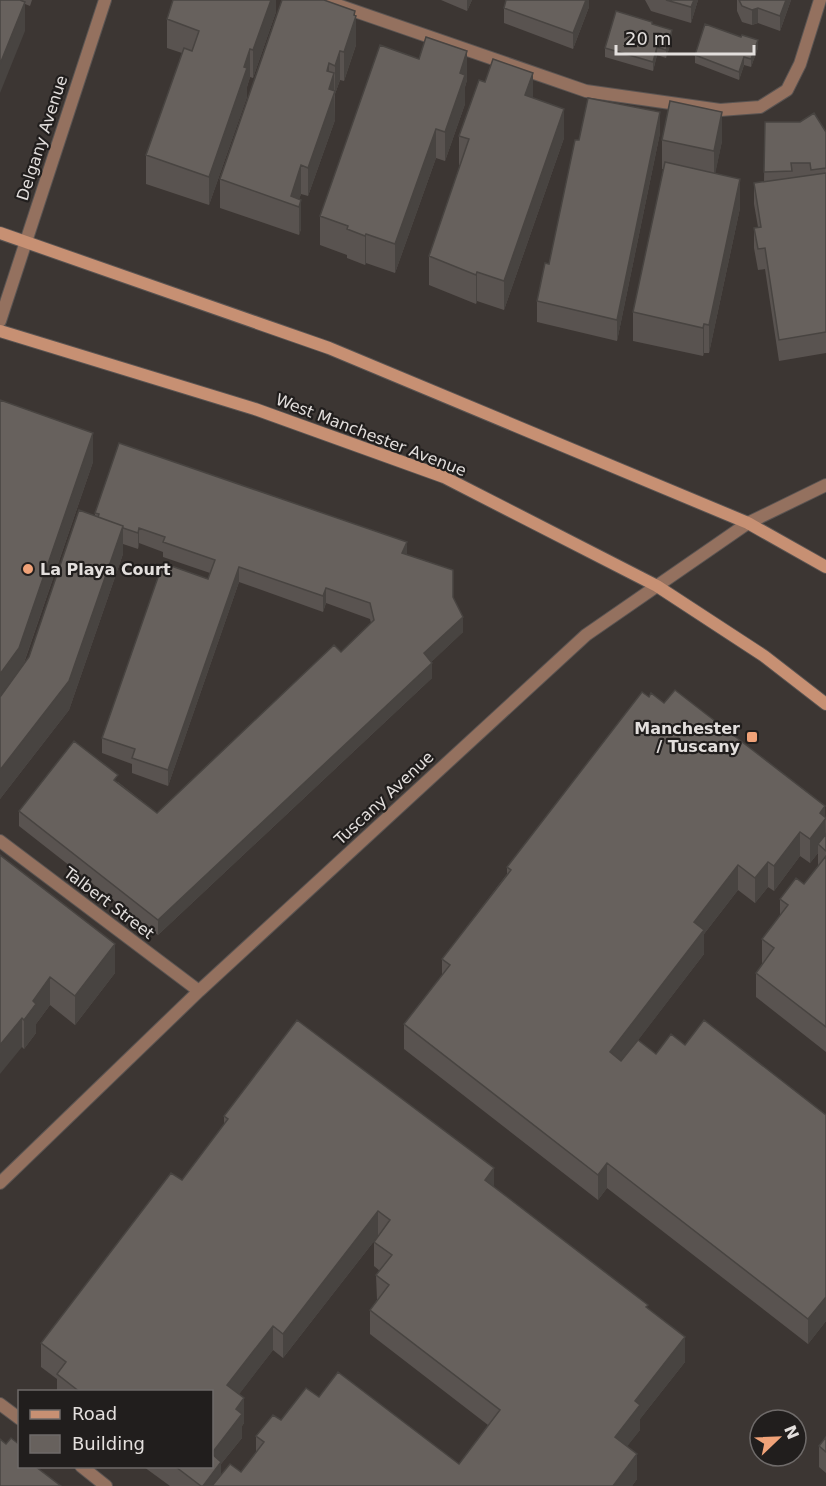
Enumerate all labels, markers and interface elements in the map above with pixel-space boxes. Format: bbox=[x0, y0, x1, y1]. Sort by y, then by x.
scale bar bbox=[616, 18, 754, 56]
text: 20 m bbox=[625, 28, 671, 49]
street label: Delgany Avenue bbox=[13, 73, 71, 203]
street label: West Manchester Avenue bbox=[273, 390, 469, 480]
place label: La Playa Court bbox=[40, 560, 171, 579]
marker: La Playa Court bbox=[21, 562, 35, 576]
place label: Manchester / Tuscany bbox=[634, 719, 741, 756]
marker: Manchester / Tuscany bbox=[745, 730, 759, 744]
street label: Tuscany Avenue bbox=[330, 747, 437, 849]
street label: Talbert Street bbox=[59, 862, 158, 943]
legend bbox=[18, 1390, 213, 1468]
text: Road bbox=[72, 1403, 117, 1424]
north arrow bbox=[748, 1408, 808, 1468]
text: N bbox=[780, 1422, 803, 1442]
text: Building bbox=[72, 1433, 145, 1454]

